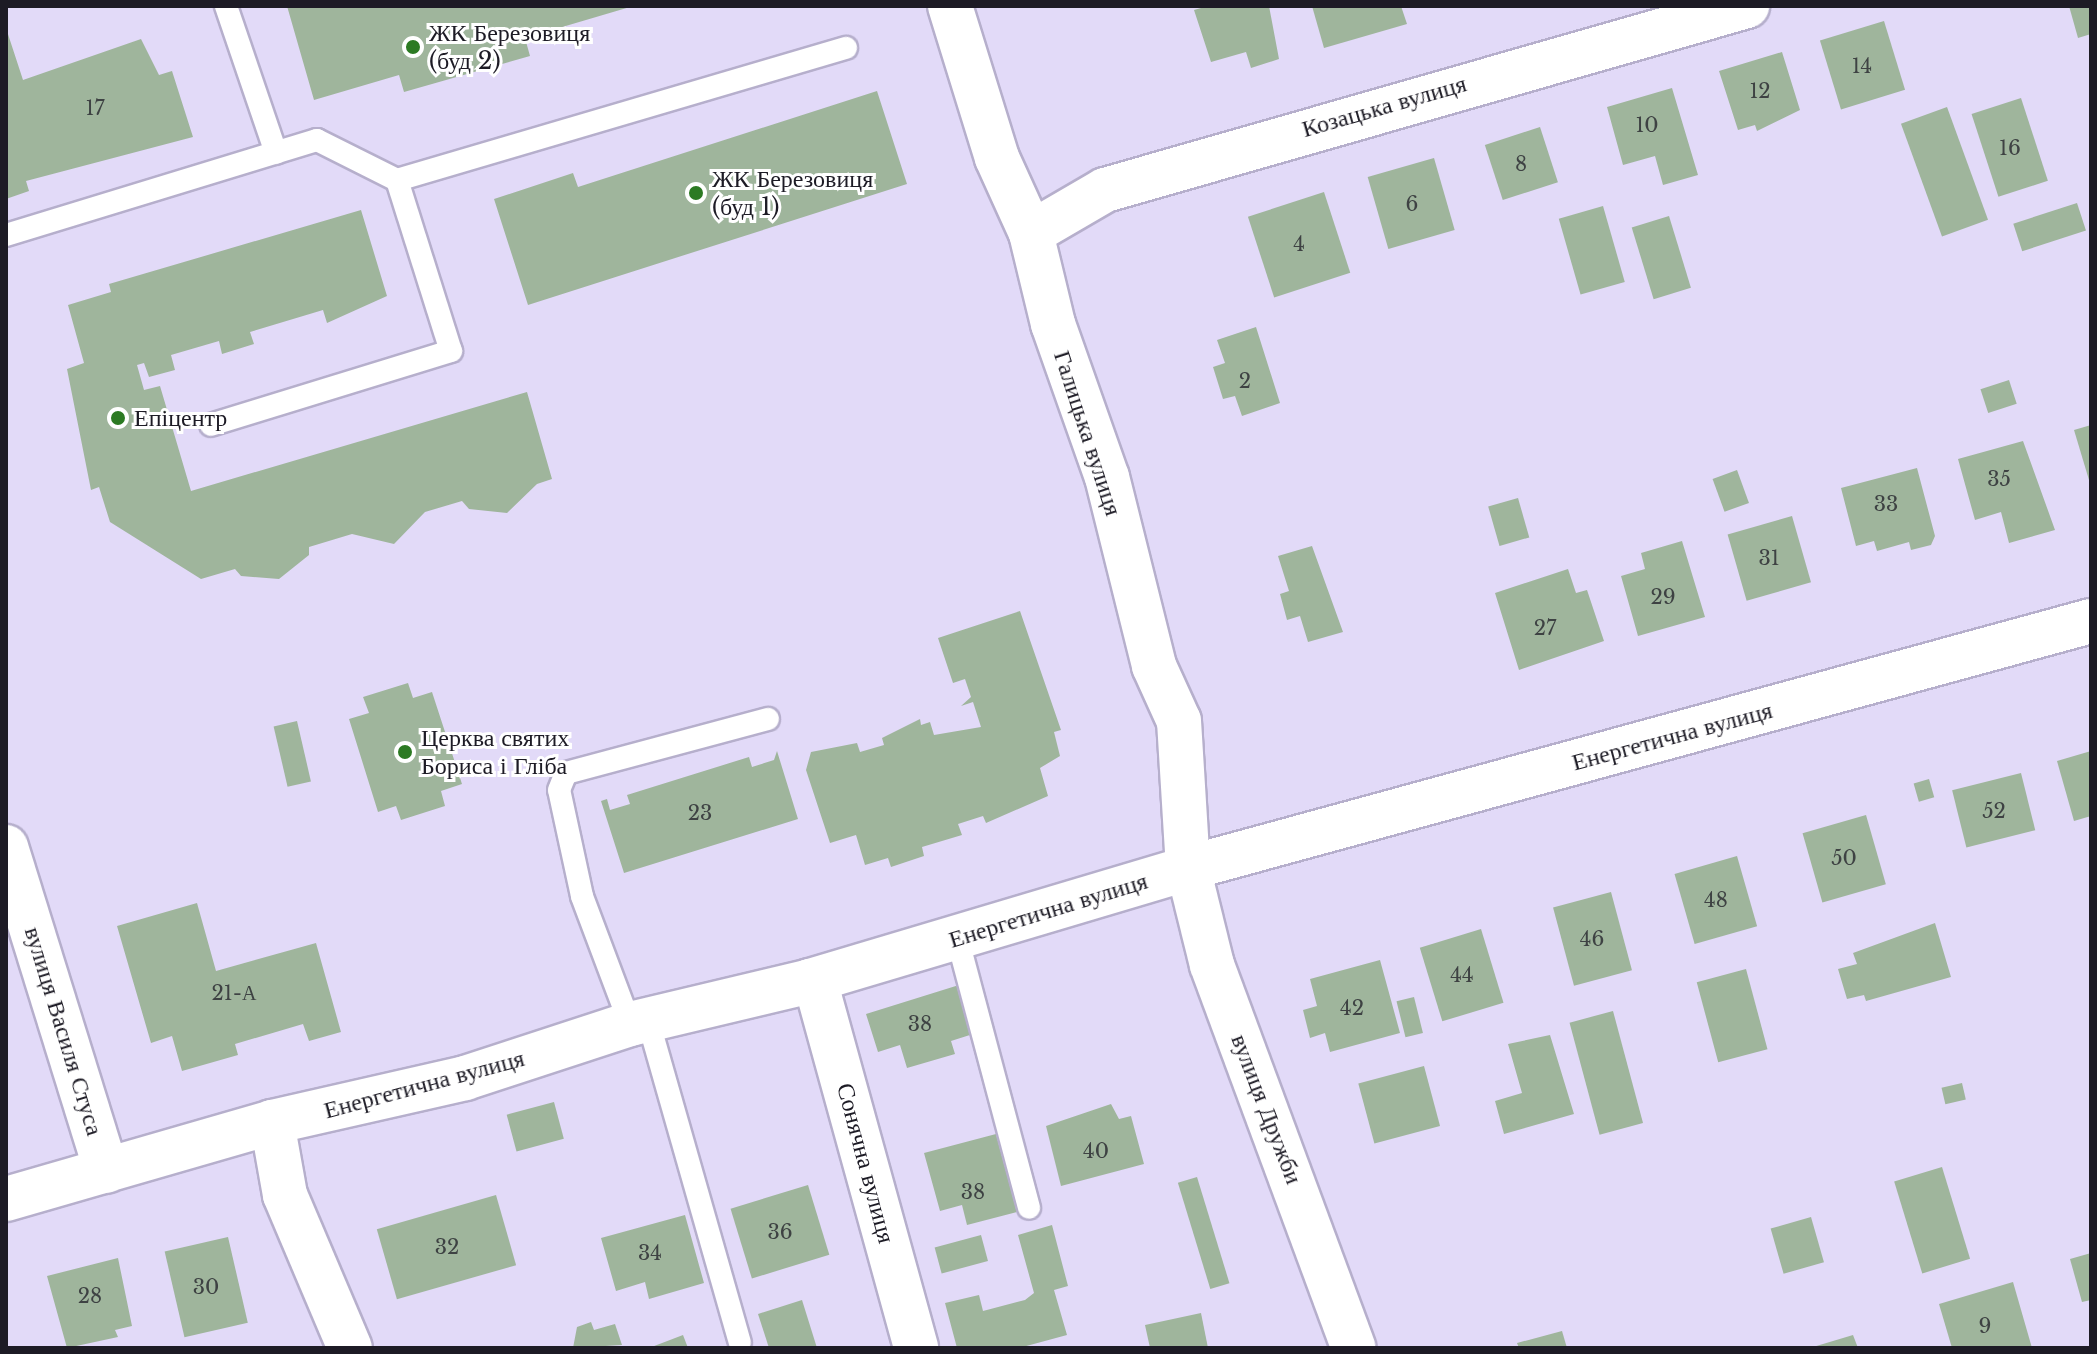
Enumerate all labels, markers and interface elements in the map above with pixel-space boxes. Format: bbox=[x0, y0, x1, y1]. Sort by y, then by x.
place label: ЖК Березовиця (буд 2) bbox=[429, 19, 590, 75]
marker: ЖК Березовиця (буд 2) bbox=[404, 38, 422, 56]
house number: 14 bbox=[1852, 54, 1872, 78]
street label: Козацька вулиця bbox=[1298, 69, 1470, 143]
house number: 12 bbox=[1749, 79, 1771, 103]
house number: 17 bbox=[86, 96, 104, 120]
house number: 10 bbox=[1635, 113, 1659, 137]
house number: 16 bbox=[1999, 136, 2021, 160]
house number: 8 bbox=[1515, 152, 1527, 176]
place label: ЖК Березовиця (буд 1) bbox=[712, 165, 873, 221]
marker: ЖК Березовиця (буд 1) bbox=[687, 184, 705, 202]
house number: 6 bbox=[1406, 192, 1418, 216]
house number: 4 bbox=[1293, 232, 1305, 256]
street label: Галицька вулиця bbox=[1048, 347, 1128, 519]
house number: 2 bbox=[1239, 369, 1251, 393]
place label: Епіцентр bbox=[134, 404, 227, 432]
marker: Епіцентр bbox=[109, 409, 127, 427]
house number: 35 bbox=[1987, 467, 2011, 491]
house number: 33 bbox=[1874, 492, 1898, 516]
house number: 31 bbox=[1758, 546, 1780, 570]
house number: 29 bbox=[1650, 585, 1676, 609]
house number: 27 bbox=[1534, 616, 1556, 640]
street label: Енергетична вулиця bbox=[1569, 695, 1775, 777]
place label: Церква святих Бориса і Гліба bbox=[421, 724, 569, 780]
marker: Церква святих Бориса і Гліба bbox=[396, 743, 414, 761]
house number: 52 bbox=[1982, 799, 2006, 823]
house number: 23 bbox=[688, 801, 712, 825]
house number: 50 bbox=[1831, 846, 1857, 870]
street label: Енергетична вулиця bbox=[945, 866, 1151, 954]
house number: 48 bbox=[1704, 888, 1728, 912]
street label: вулиця Василя Стуса bbox=[19, 923, 109, 1139]
house number: 46 bbox=[1580, 927, 1604, 951]
house number: 44 bbox=[1450, 963, 1474, 987]
house number: 21-А bbox=[212, 981, 256, 1005]
house number: 42 bbox=[1340, 996, 1364, 1020]
house number: 38 bbox=[908, 1012, 932, 1036]
street label: вулиця Дружби bbox=[1225, 1030, 1309, 1188]
street label: Енергетична вулиця bbox=[321, 1043, 527, 1125]
street label: Сонячна вулиця bbox=[831, 1080, 901, 1246]
house number: 40 bbox=[1083, 1139, 1109, 1163]
house number: 38 bbox=[961, 1180, 985, 1204]
house number: 36 bbox=[767, 1220, 793, 1244]
house number: 32 bbox=[435, 1235, 459, 1259]
house number: 34 bbox=[638, 1241, 662, 1265]
house number: 30 bbox=[193, 1275, 219, 1299]
house number: 28 bbox=[78, 1284, 102, 1308]
house number: 9 bbox=[1979, 1314, 1991, 1338]

